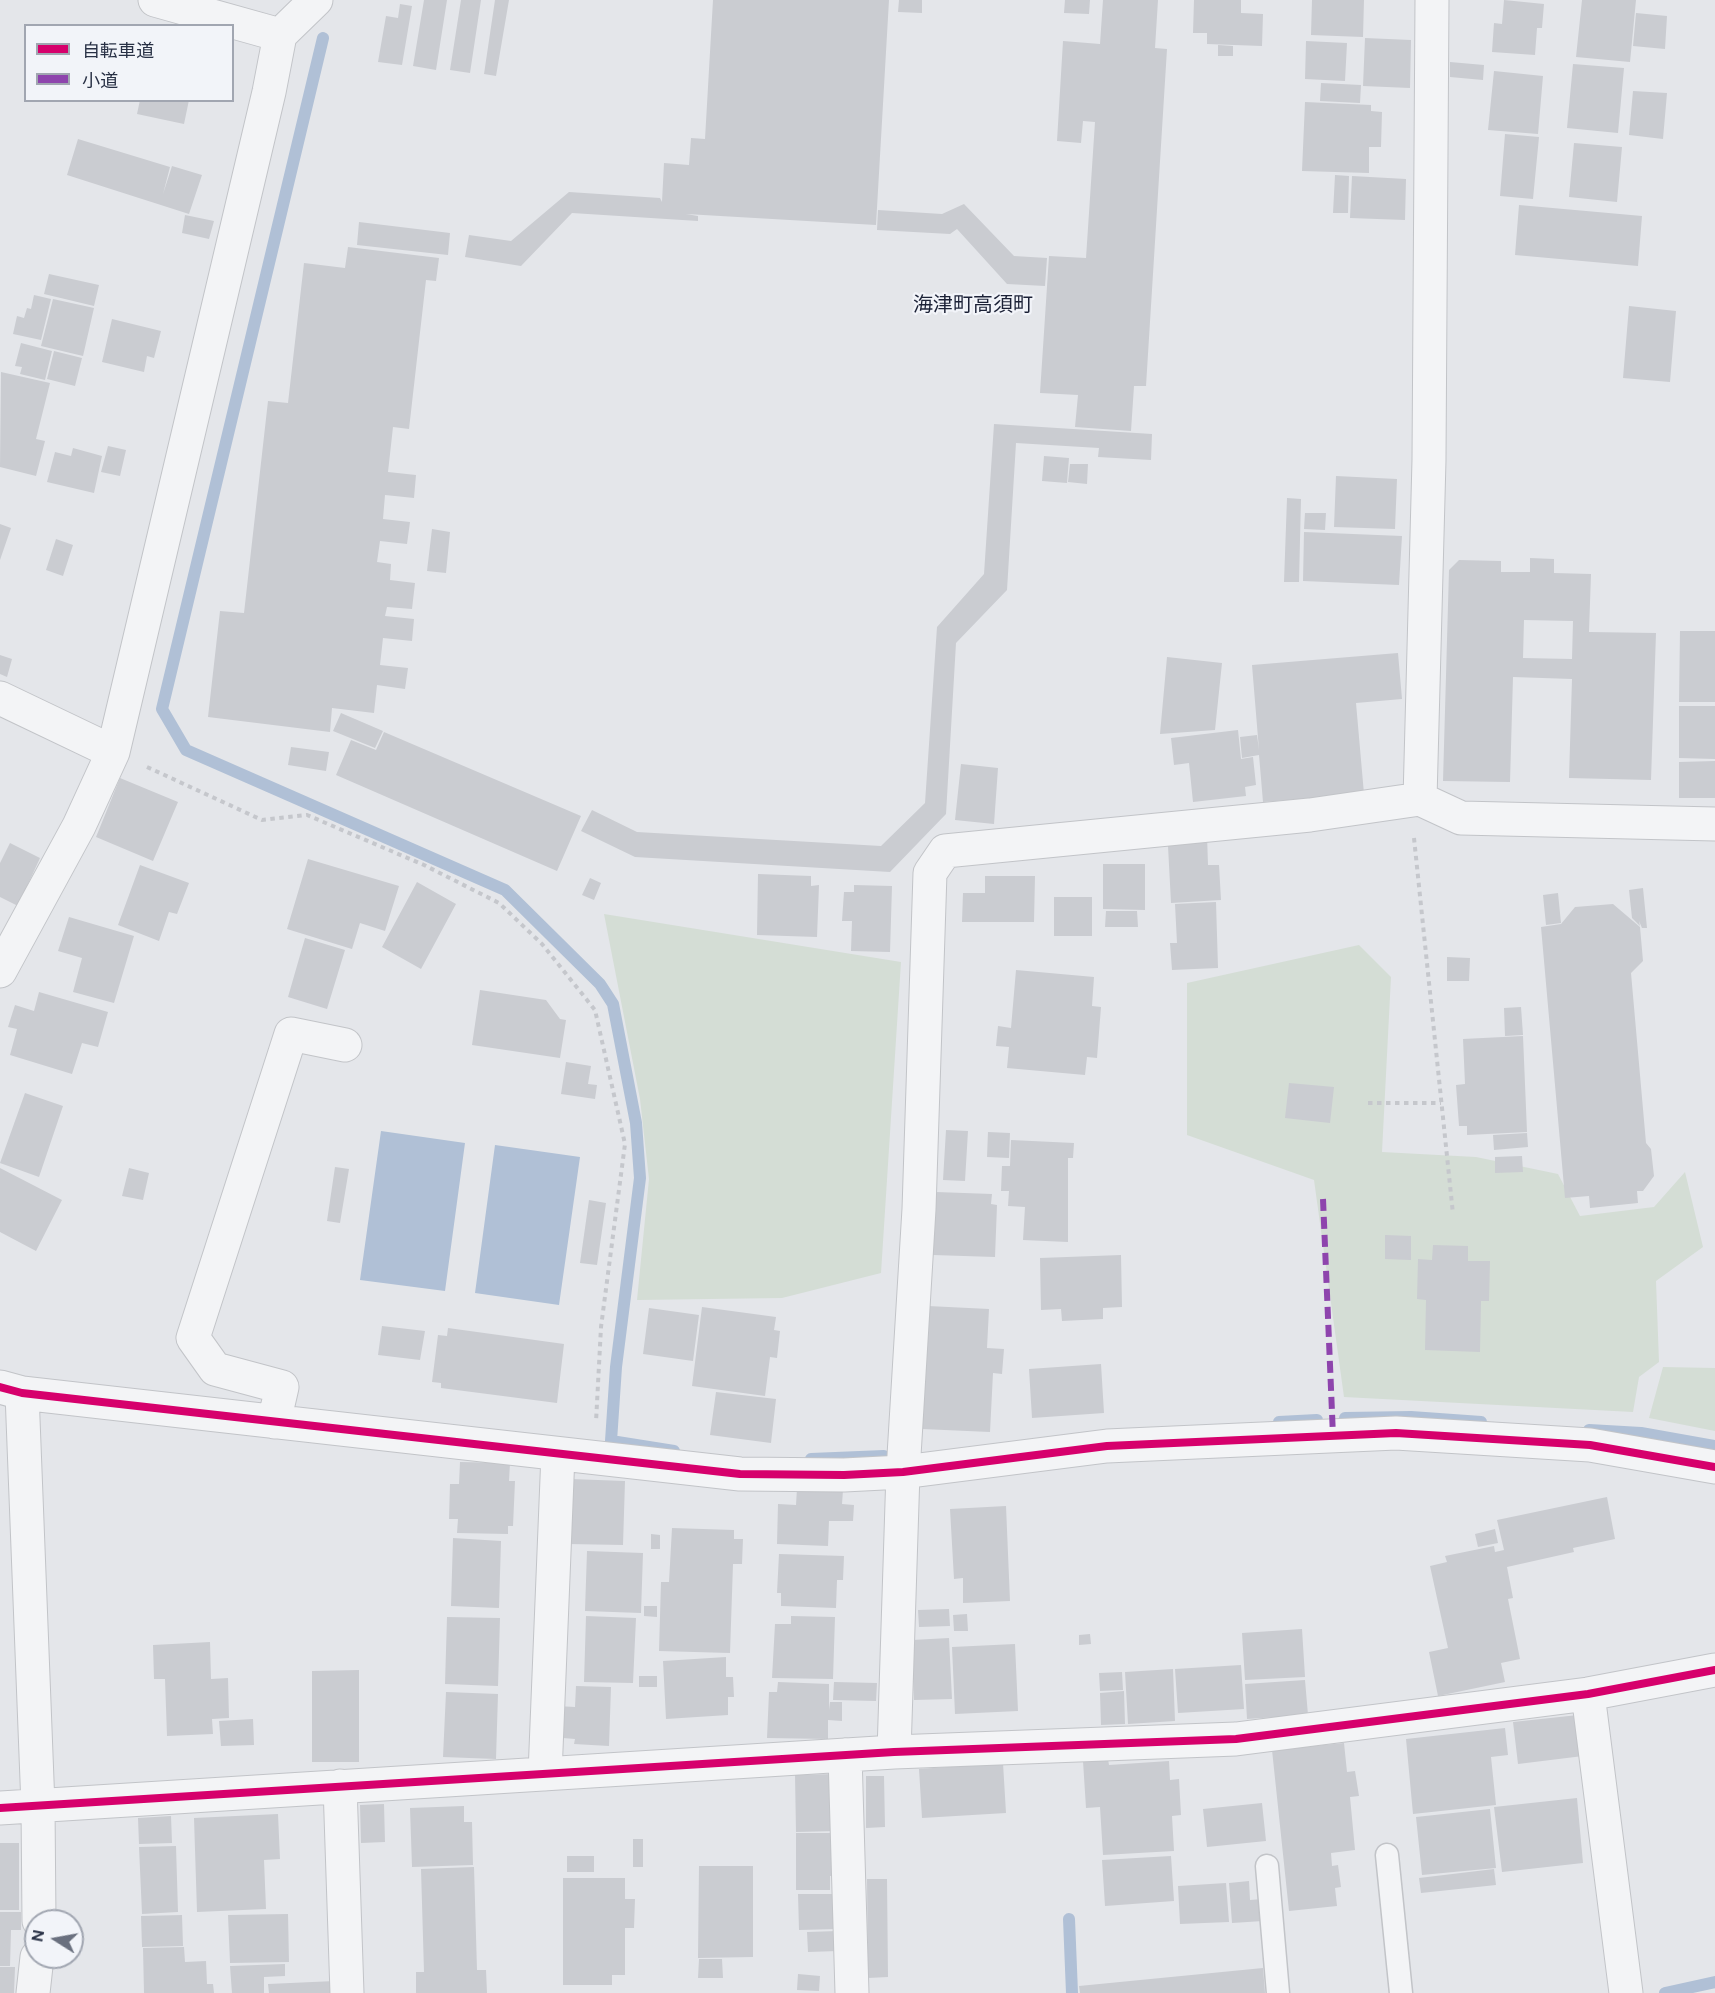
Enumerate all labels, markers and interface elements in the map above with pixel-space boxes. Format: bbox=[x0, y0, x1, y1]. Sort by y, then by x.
legend bbox=[24, 24, 234, 102]
text: 自転車道 bbox=[82, 39, 154, 63]
text: 小道 bbox=[82, 69, 118, 93]
district label: 海津町高須町 bbox=[913, 294, 1033, 318]
north arrow bbox=[24, 1909, 84, 1969]
text: N bbox=[26, 1928, 49, 1944]

